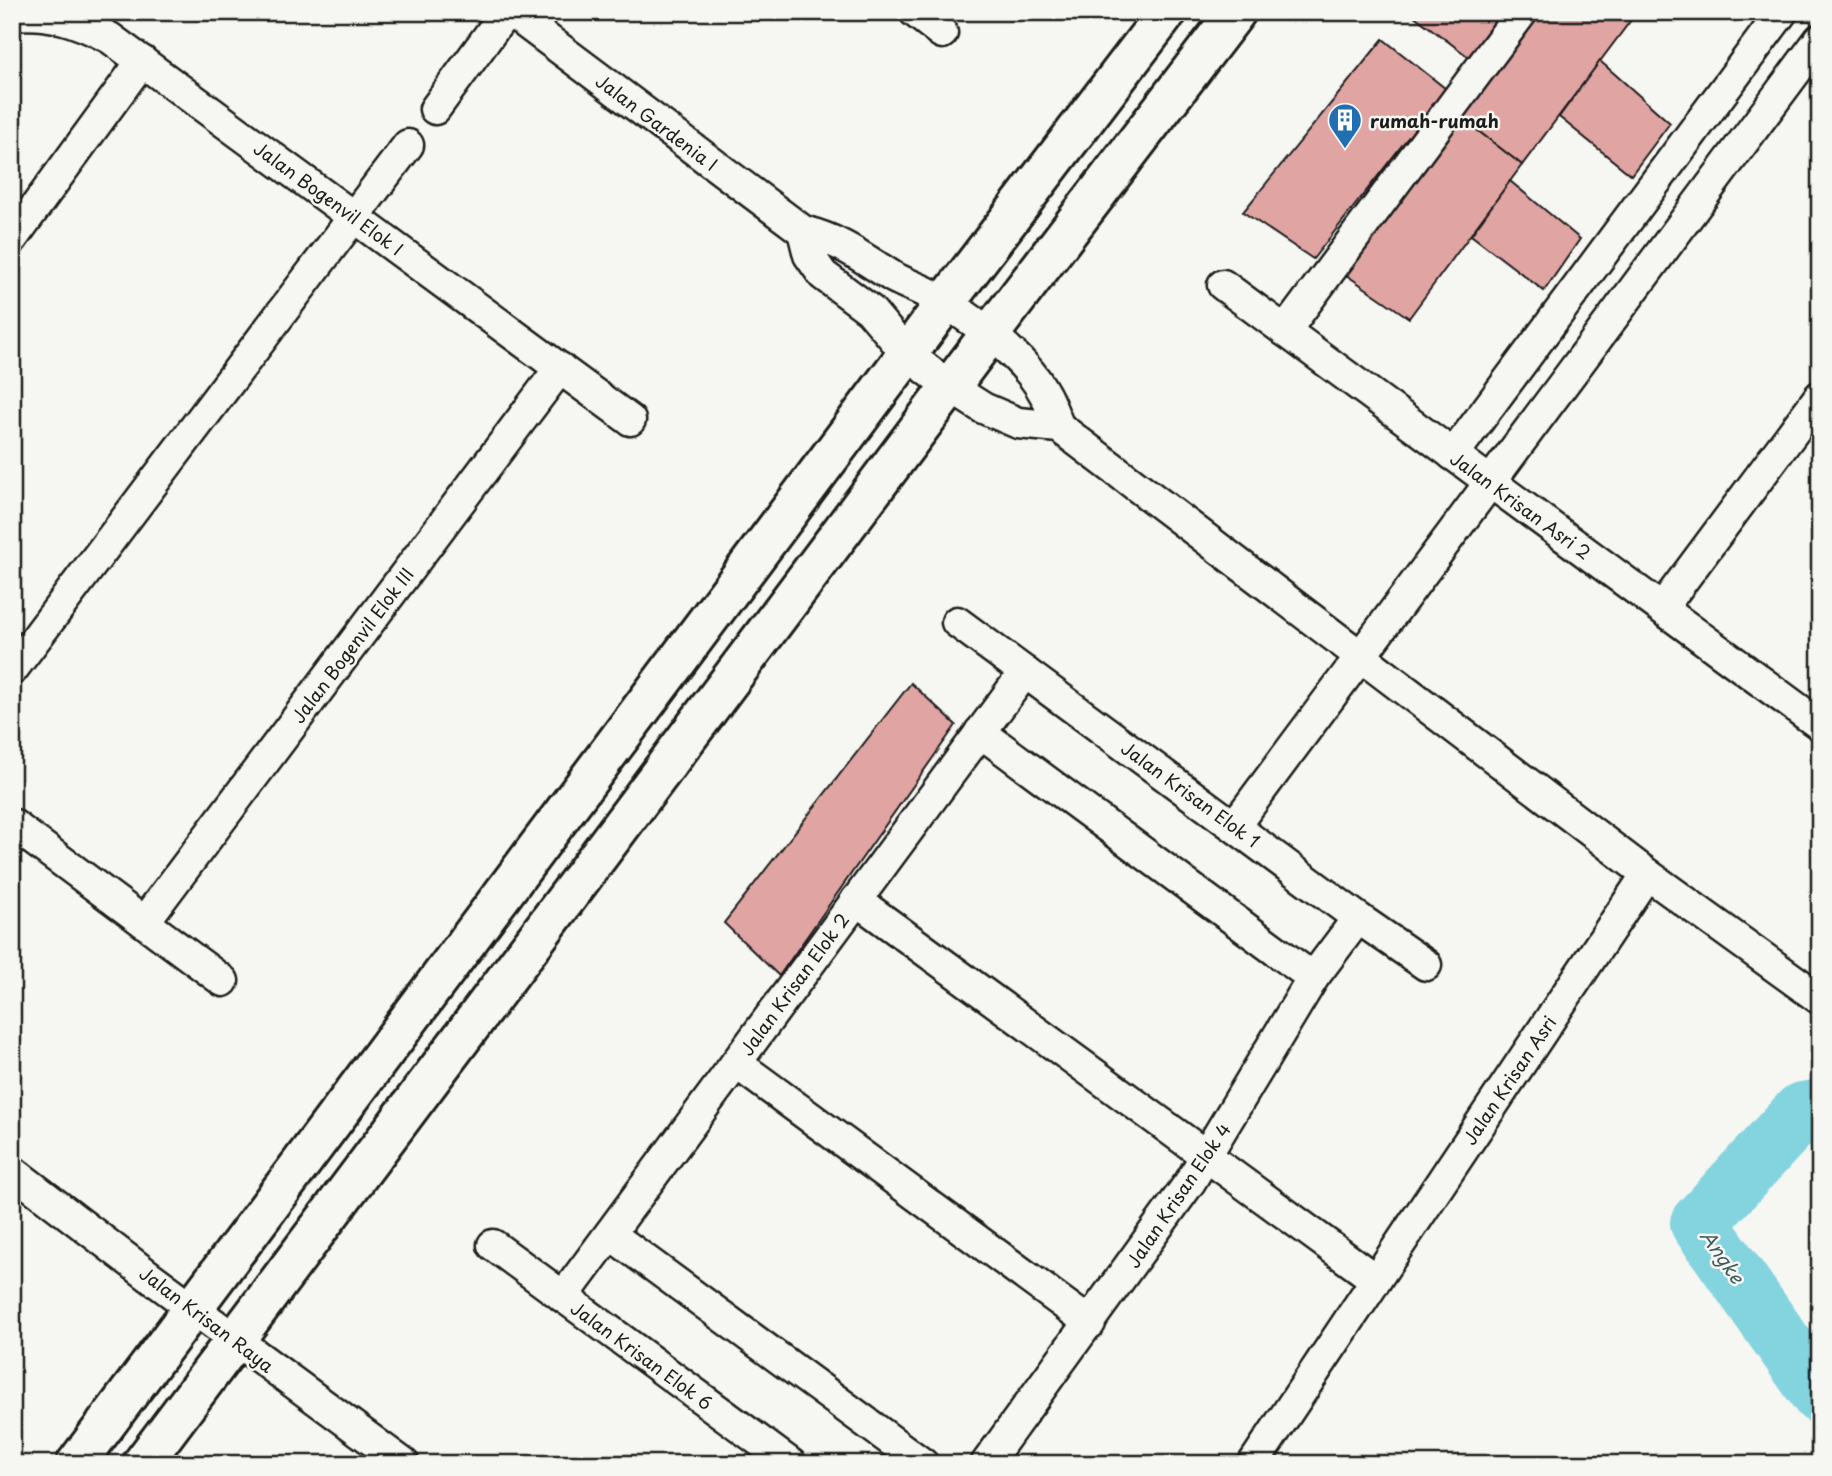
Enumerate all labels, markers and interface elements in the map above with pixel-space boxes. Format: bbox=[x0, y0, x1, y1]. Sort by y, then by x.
street label: Jalan Gardenia I bbox=[590, 67, 724, 177]
building icon: rumah-rumah bbox=[1326, 101, 1364, 150]
place label: rumah-rumah bbox=[1370, 107, 1499, 134]
street label: Jalan Bogenvil Elok I bbox=[249, 134, 409, 262]
street label: Jalan Krisan Asri 2 bbox=[1445, 445, 1597, 565]
street label: Jalan Bogenvil Elok III bbox=[284, 562, 420, 728]
street label: Jalan Krisan Elok 1 bbox=[1116, 734, 1266, 854]
street label: Jalan Krisan Elok 2 bbox=[733, 907, 855, 1061]
street label: Jalan Krisan Asri bbox=[1456, 1010, 1562, 1150]
street label: Jalan Krisan Elok 4 bbox=[1119, 1117, 1237, 1273]
water label: Angke bbox=[1694, 1223, 1752, 1289]
street label: Jalan Krisan Raya bbox=[134, 1259, 280, 1379]
street label: Jalan Krisan Elok 6 bbox=[566, 1294, 718, 1416]

